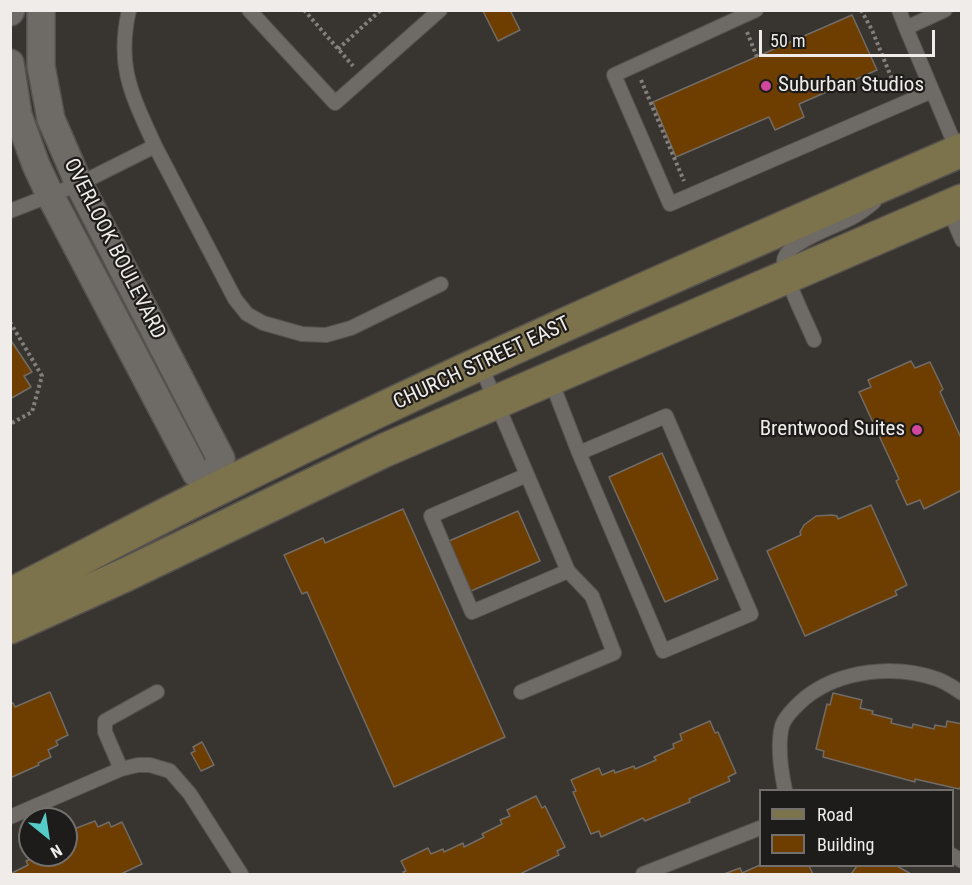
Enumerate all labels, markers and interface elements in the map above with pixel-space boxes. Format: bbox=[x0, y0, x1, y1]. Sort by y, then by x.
scale bar bbox=[762, 18, 938, 56]
text: 50 m bbox=[770, 30, 805, 51]
place label: Suburban Studios bbox=[778, 73, 924, 99]
marker: Suburban Studios bbox=[759, 79, 773, 93]
street label: OVERLOOK BOULEVARD bbox=[58, 155, 170, 343]
street label: CHURCH STREET EAST bbox=[390, 312, 574, 416]
place label: Brentwood Suites bbox=[760, 417, 905, 443]
marker: Brentwood Suites bbox=[910, 423, 924, 437]
legend bbox=[759, 789, 954, 867]
text: Road bbox=[817, 804, 853, 825]
north arrow bbox=[18, 807, 78, 867]
text: Building bbox=[817, 834, 874, 855]
text: N bbox=[47, 841, 65, 862]

